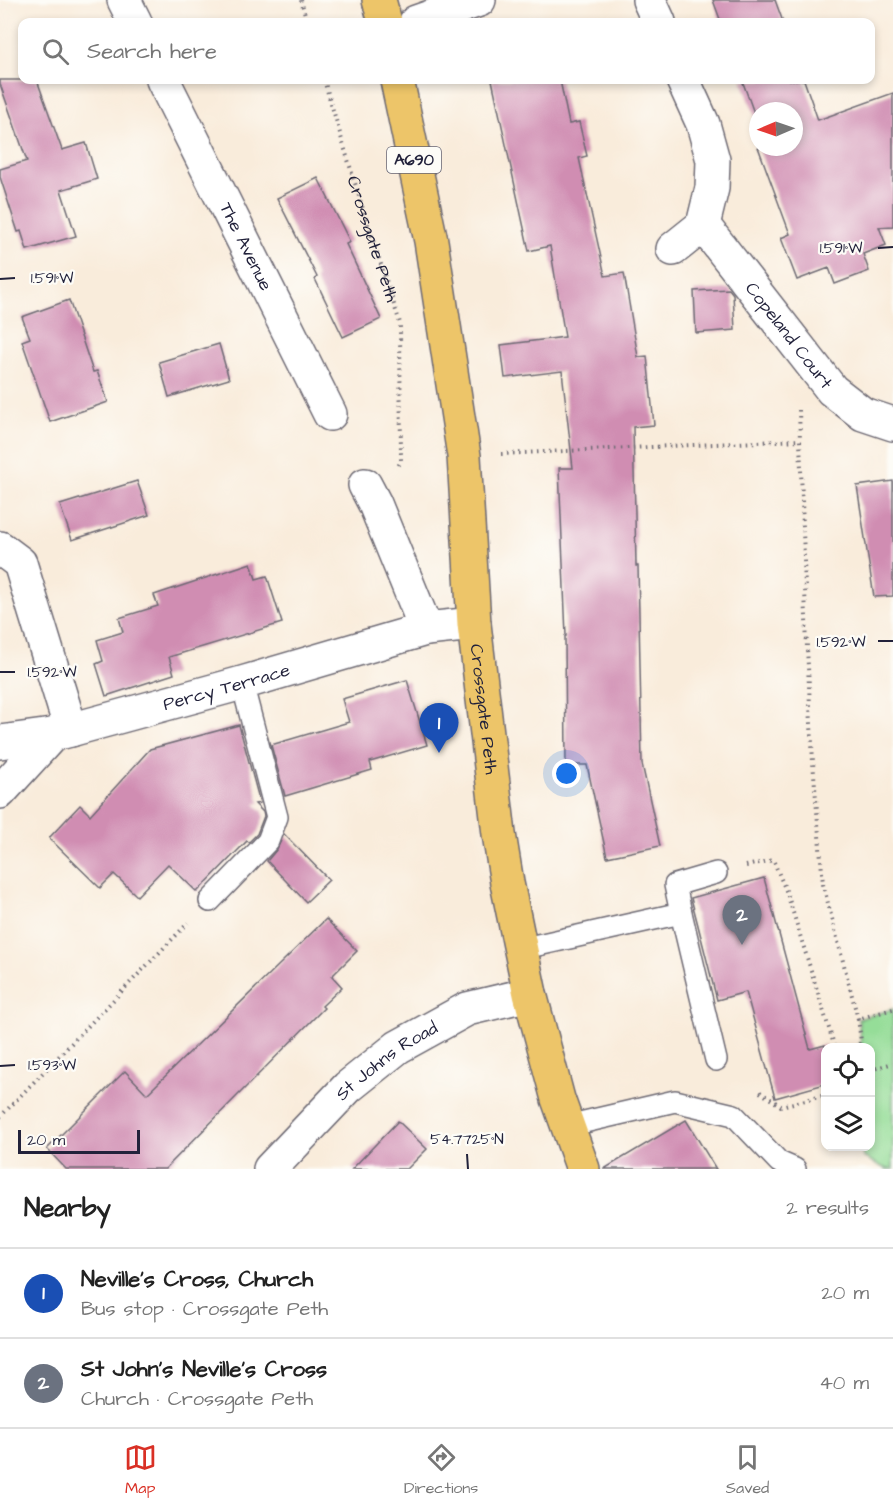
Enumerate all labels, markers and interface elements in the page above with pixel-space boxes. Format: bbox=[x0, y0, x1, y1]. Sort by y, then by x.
search box bbox=[18, 18, 875, 84]
icon: search bbox=[39, 35, 72, 68]
text: Search here bbox=[87, 36, 217, 67]
north arrow bbox=[749, 102, 803, 156]
road number: A690 bbox=[387, 147, 441, 173]
street label: Crossgate Peth bbox=[341, 173, 405, 305]
street label: The Avenue bbox=[214, 198, 279, 295]
text: 1.591°W bbox=[820, 238, 862, 259]
text: 1.591°W bbox=[31, 268, 73, 289]
street label: Copeland Court bbox=[740, 277, 839, 395]
text: 1.592°W bbox=[816, 632, 866, 653]
street label: Crossgate Peth bbox=[464, 642, 504, 776]
street label: Percy Terrace bbox=[160, 657, 293, 717]
text: 1.592°W bbox=[27, 662, 77, 683]
pin: 1 bbox=[420, 704, 458, 753]
your location bbox=[552, 759, 581, 788]
pin: 2 bbox=[722, 896, 762, 945]
street label: St Johns Road bbox=[329, 1015, 442, 1106]
map controls bbox=[821, 1043, 875, 1151]
button: locate bbox=[821, 1043, 875, 1097]
text: 1.593°W bbox=[28, 1055, 76, 1076]
button: layers bbox=[821, 1097, 875, 1151]
scale bar bbox=[18, 1127, 140, 1154]
text: 20 m bbox=[27, 1129, 65, 1151]
text: 54.7725°N bbox=[430, 1129, 504, 1150]
text: Nearby bbox=[24, 1190, 111, 1226]
text: 2 results bbox=[786, 1194, 869, 1222]
text: Neville's Cross, Church bbox=[81, 1264, 313, 1295]
text: 1 bbox=[42, 1279, 45, 1307]
text: 20 m bbox=[821, 1279, 869, 1307]
text: Bus stop · Crossgate Peth bbox=[81, 1295, 328, 1323]
text: St John's Neville's Cross bbox=[81, 1354, 327, 1385]
text: 2 bbox=[38, 1369, 49, 1397]
text: 40 m bbox=[819, 1369, 869, 1397]
text: Church · Crossgate Peth bbox=[81, 1385, 313, 1413]
tab: Map bbox=[124, 1441, 157, 1499]
tab: Directions bbox=[404, 1441, 478, 1499]
tab: Saved bbox=[726, 1441, 769, 1499]

